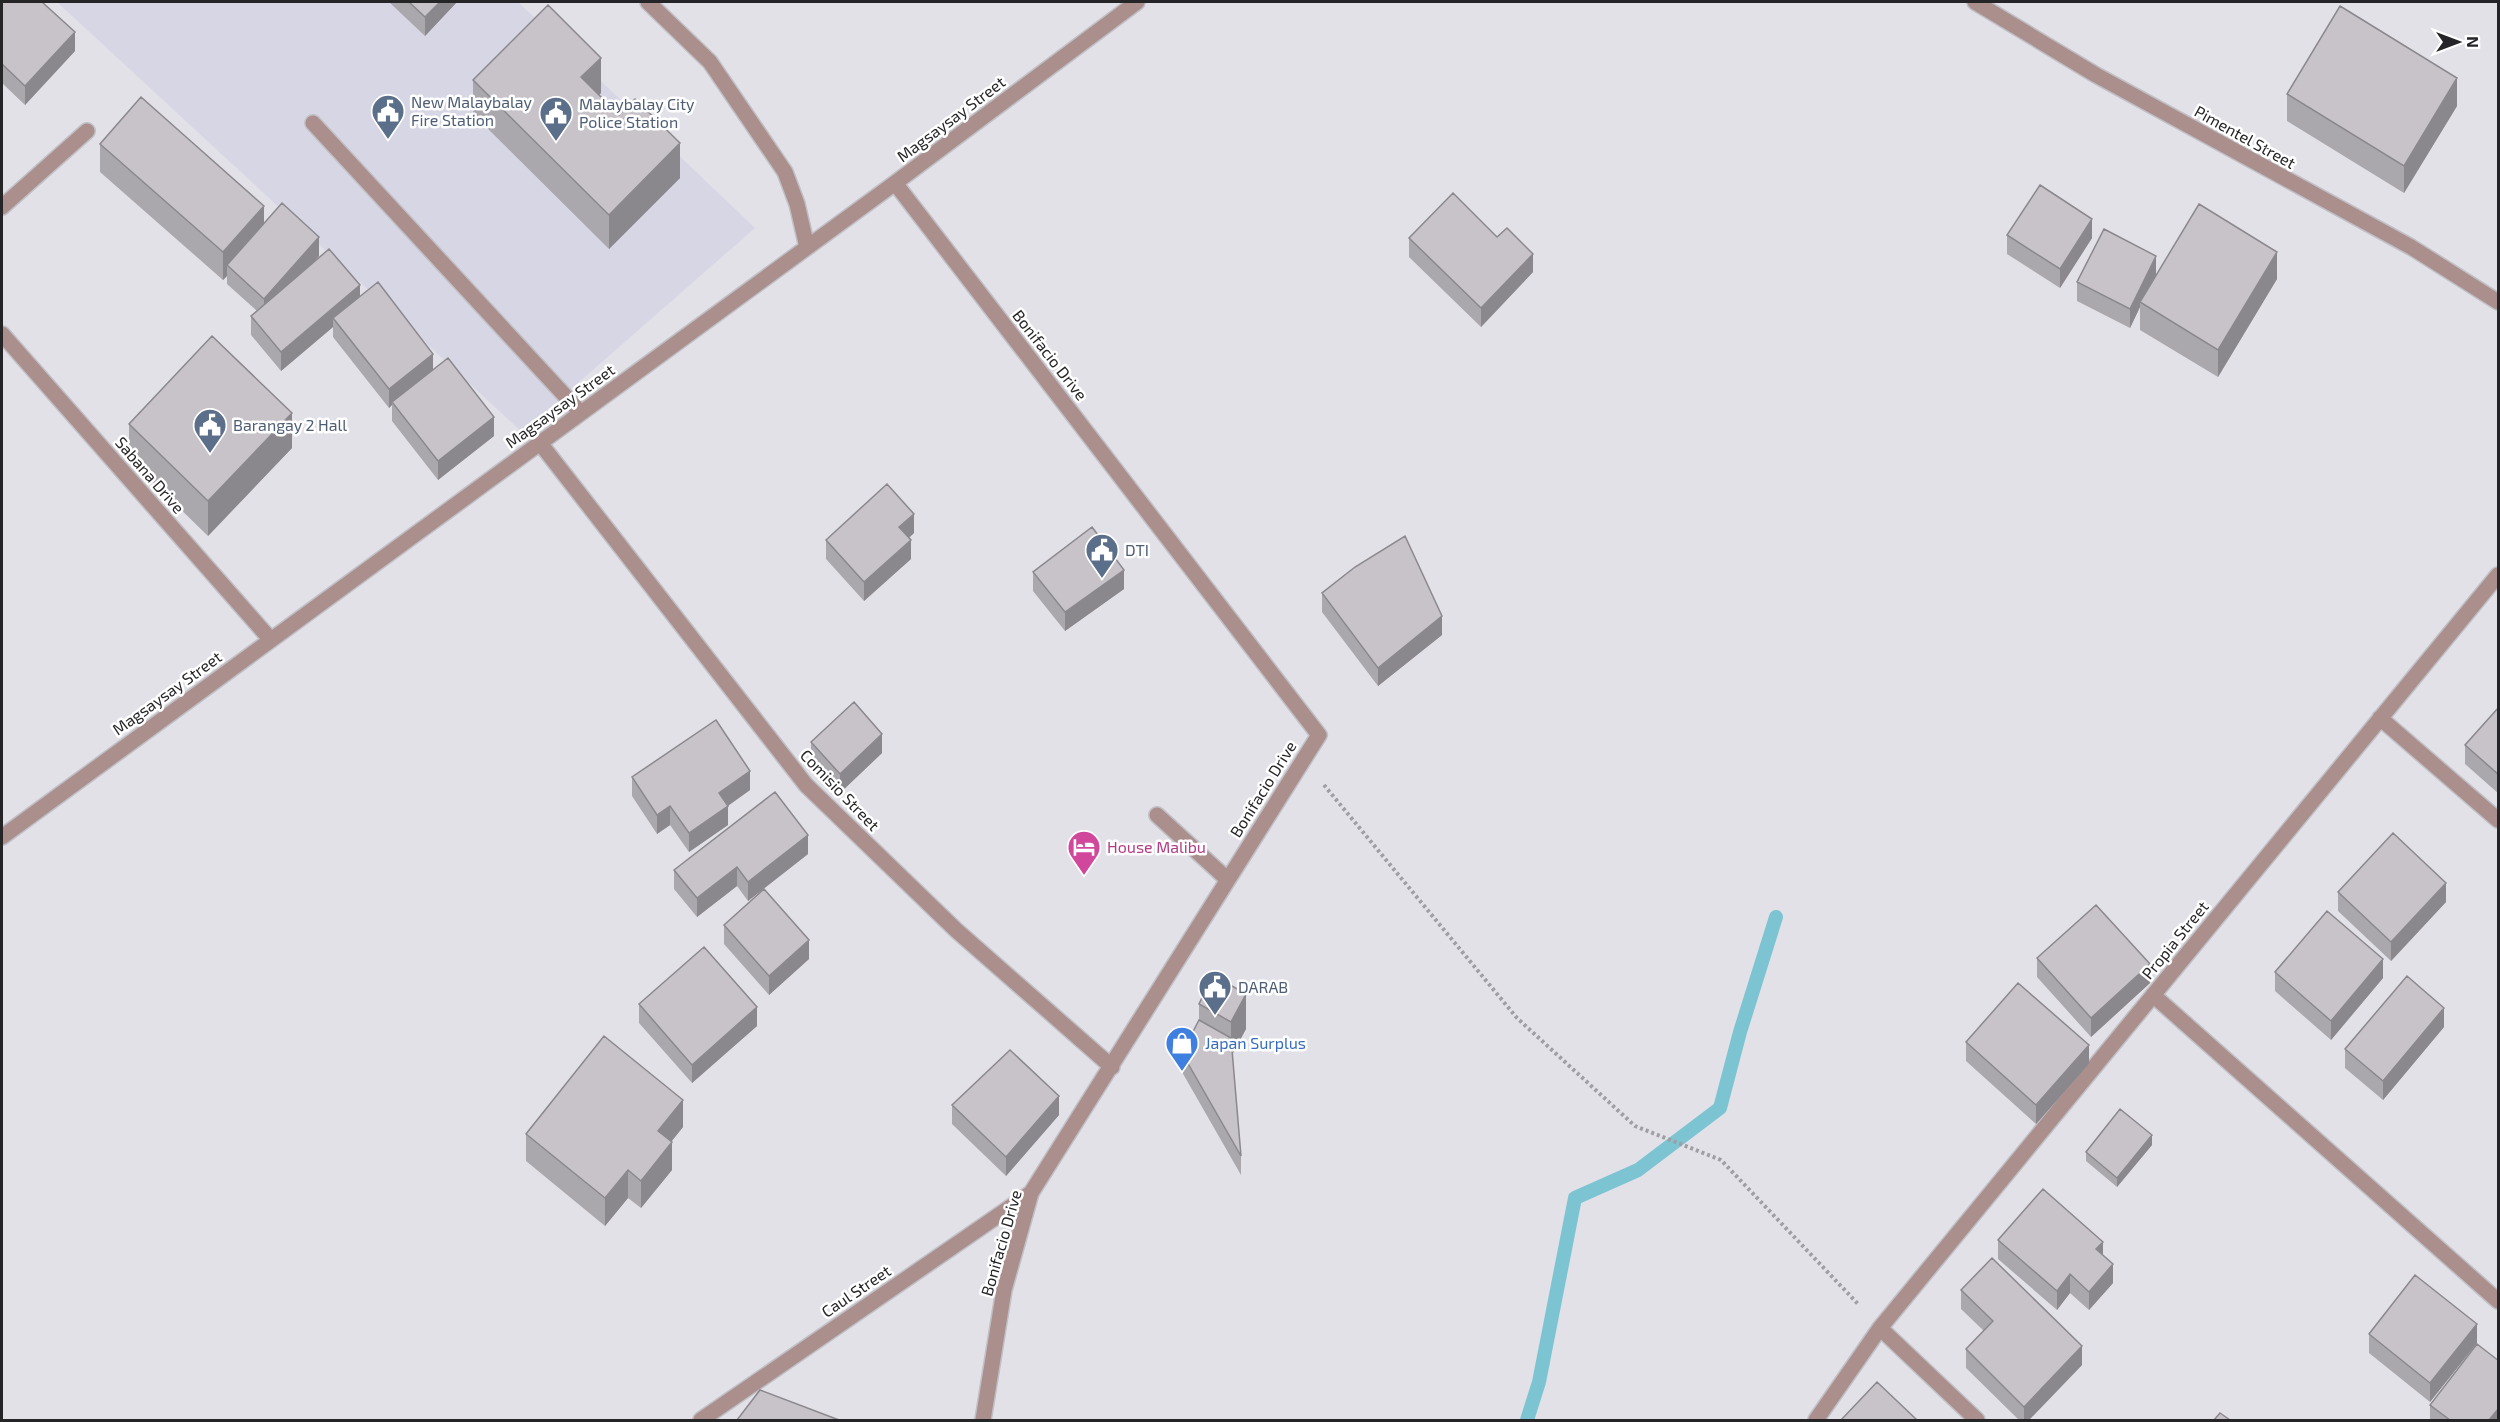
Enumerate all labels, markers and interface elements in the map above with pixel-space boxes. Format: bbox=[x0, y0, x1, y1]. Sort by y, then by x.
north arrow bbox=[2428, 12, 2488, 72]
text: N bbox=[2464, 36, 2483, 48]
street label: Magsaysay Street bbox=[893, 72, 1008, 165]
place label: New Malaybalay Fire Station bbox=[411, 92, 533, 129]
public building icon: New Malaybalay Fire Station bbox=[370, 93, 406, 140]
place label: Malaybalay City Police Station bbox=[579, 94, 695, 131]
public building icon: Malaybalay City Police Station bbox=[538, 95, 574, 142]
street label: Pimentel Street bbox=[2191, 101, 2299, 172]
street label: Bonifacio Drive bbox=[1009, 306, 1092, 404]
street label: Magsaysay Street bbox=[501, 360, 618, 452]
public building icon: Barangay 2 Hall bbox=[192, 407, 228, 454]
place label: Barangay 2 Hall bbox=[233, 415, 347, 434]
street label: Sabana Drive bbox=[112, 432, 189, 517]
public building icon: DTI bbox=[1084, 532, 1120, 579]
place label: DTI bbox=[1125, 540, 1149, 559]
street label: Magsaysay Street bbox=[108, 647, 225, 739]
street label: Bonifacio Drive bbox=[1225, 737, 1300, 840]
street label: Comisio Street bbox=[797, 745, 884, 834]
hotel icon: House Malibu bbox=[1066, 829, 1102, 876]
place label: House Malibu bbox=[1107, 837, 1206, 856]
street label: Propia Street bbox=[2137, 897, 2212, 983]
public building icon: DARAB bbox=[1197, 969, 1233, 1016]
place label: DARAB bbox=[1238, 977, 1288, 996]
shop icon: Japan Surplus bbox=[1164, 1025, 1200, 1072]
place label: Japan Surplus bbox=[1205, 1033, 1306, 1052]
street label: Bonifacio Drive bbox=[976, 1188, 1025, 1298]
street label: Caul Street bbox=[817, 1261, 894, 1321]

